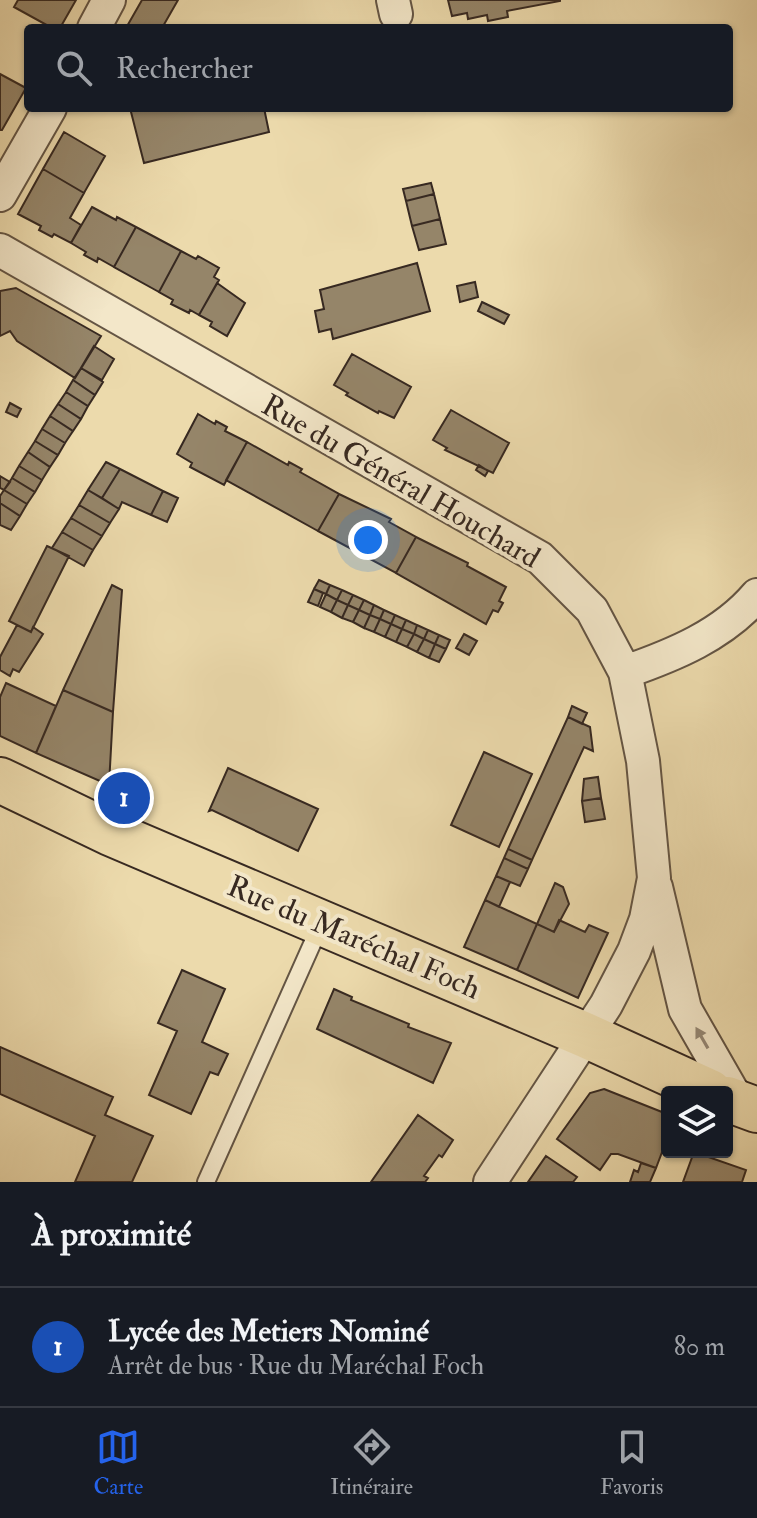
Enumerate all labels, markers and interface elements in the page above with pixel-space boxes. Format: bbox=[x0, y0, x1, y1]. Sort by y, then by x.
search box bbox=[24, 24, 733, 112]
icon: search bbox=[52, 46, 96, 90]
text: Rechercher bbox=[116, 50, 253, 87]
street label: Rue du Général Houchard bbox=[255, 387, 547, 576]
your location bbox=[348, 520, 388, 560]
pin: 1 bbox=[98, 768, 150, 828]
street label: Rue du Maréchal Foch bbox=[222, 867, 486, 1008]
one-way arrow bbox=[695, 1027, 709, 1049]
map controls bbox=[661, 1086, 733, 1158]
button: layers bbox=[661, 1086, 733, 1158]
text: À proximité bbox=[32, 1213, 191, 1256]
text: Lycée des Metiers Nominé bbox=[108, 1313, 429, 1350]
text: 1 bbox=[53, 1331, 63, 1363]
text: 80 m bbox=[674, 1331, 725, 1363]
text: Arrêt de bus · Rue du Maréchal Foch bbox=[108, 1350, 484, 1382]
tab: Carte bbox=[94, 1425, 143, 1501]
tab: Itinéraire bbox=[330, 1425, 413, 1501]
tab: Favoris bbox=[600, 1425, 663, 1501]

